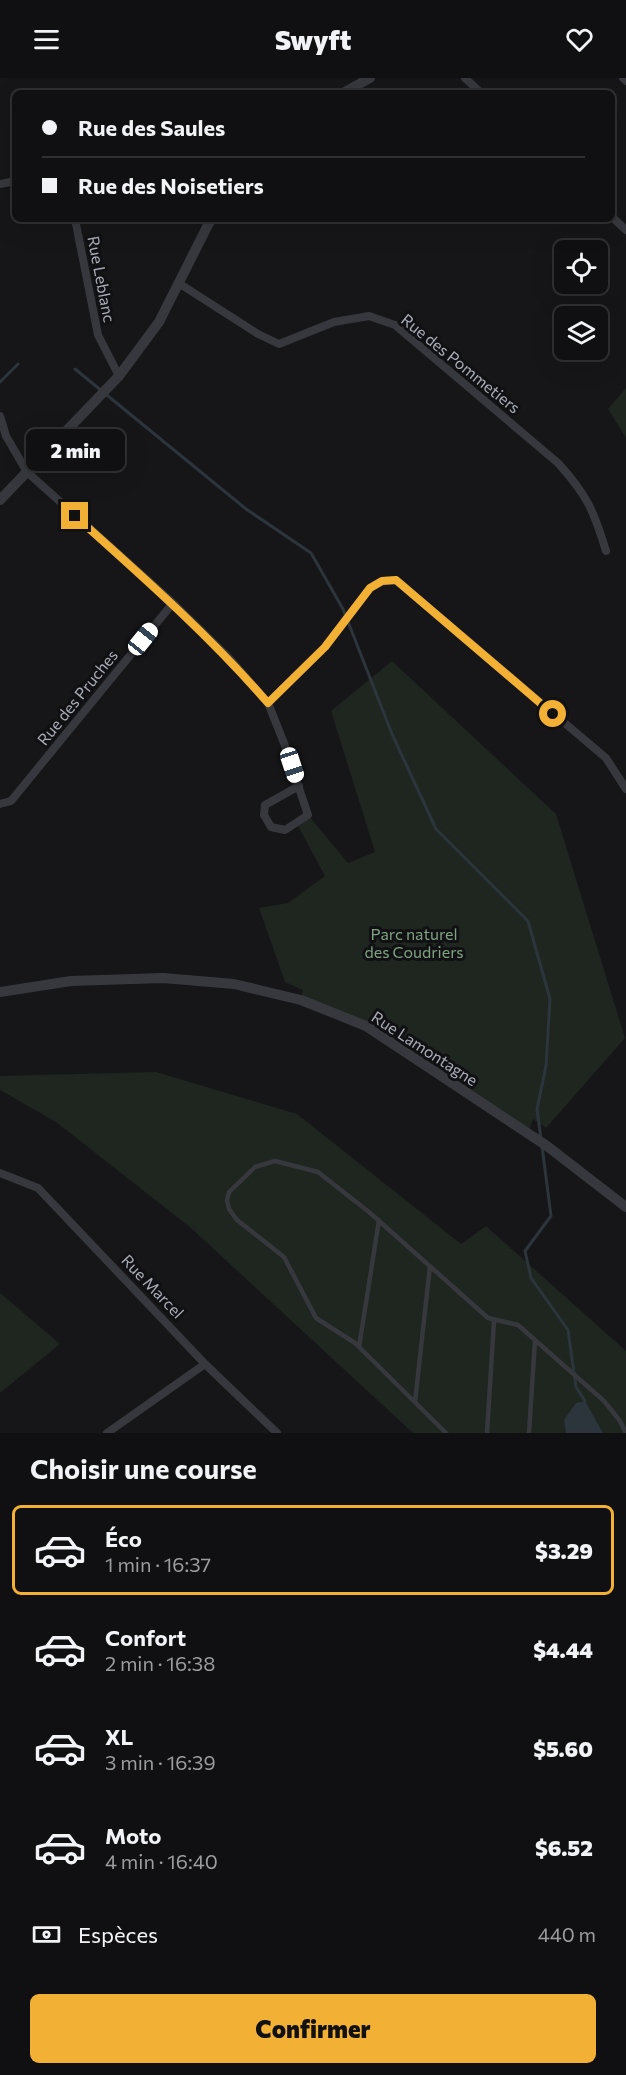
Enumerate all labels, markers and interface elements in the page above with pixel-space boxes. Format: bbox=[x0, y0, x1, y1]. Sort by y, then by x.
icon: menu bbox=[30, 23, 63, 56]
text: Swyft bbox=[275, 23, 351, 56]
icon: heart bbox=[563, 23, 596, 56]
text: Rue des Saules bbox=[78, 114, 225, 141]
text: Rue des Noisetiers bbox=[78, 172, 264, 199]
street label: Rue Leblanc bbox=[84, 234, 120, 324]
map controls bbox=[554, 240, 608, 360]
button: locate bbox=[554, 240, 608, 294]
button: layers bbox=[554, 306, 608, 360]
street label: Rue des Pommetiers bbox=[398, 309, 524, 417]
callout: 2 min bbox=[26, 429, 124, 471]
text: 2 min bbox=[50, 438, 101, 462]
route end bbox=[61, 502, 88, 529]
car bbox=[125, 619, 161, 659]
street label: Rue des Pruches bbox=[33, 645, 121, 749]
route start bbox=[539, 700, 566, 727]
car bbox=[278, 745, 306, 785]
park label: Parc naturel des Coudriers bbox=[364, 924, 464, 961]
street label: Rue Lamontagne bbox=[368, 1007, 482, 1089]
street label: Rue Marcel bbox=[118, 1250, 188, 1322]
text: Choisir une course bbox=[30, 1452, 257, 1485]
icon: car bbox=[33, 1523, 87, 1577]
text: Éco bbox=[105, 1525, 142, 1552]
text: $3.29 bbox=[535, 1537, 593, 1564]
text: 1 min · 16:37 bbox=[105, 1552, 211, 1576]
icon: car bbox=[33, 1622, 87, 1676]
text: Confort bbox=[105, 1624, 186, 1651]
text: $4.44 bbox=[533, 1636, 593, 1663]
text: 2 min · 16:38 bbox=[105, 1651, 215, 1675]
icon: car bbox=[33, 1721, 87, 1775]
text: XL bbox=[105, 1723, 133, 1750]
text: $5.60 bbox=[533, 1735, 593, 1762]
text: 3 min · 16:39 bbox=[105, 1750, 216, 1774]
icon: car bbox=[33, 1820, 87, 1874]
text: Moto bbox=[105, 1822, 161, 1849]
text: $6.52 bbox=[535, 1834, 593, 1861]
text: 4 min · 16:40 bbox=[105, 1849, 218, 1873]
icon: cash bbox=[30, 1918, 63, 1951]
text: Espèces bbox=[78, 1921, 158, 1948]
text: 440 m bbox=[538, 1922, 596, 1946]
button: Confirmer bbox=[30, 1994, 596, 2063]

